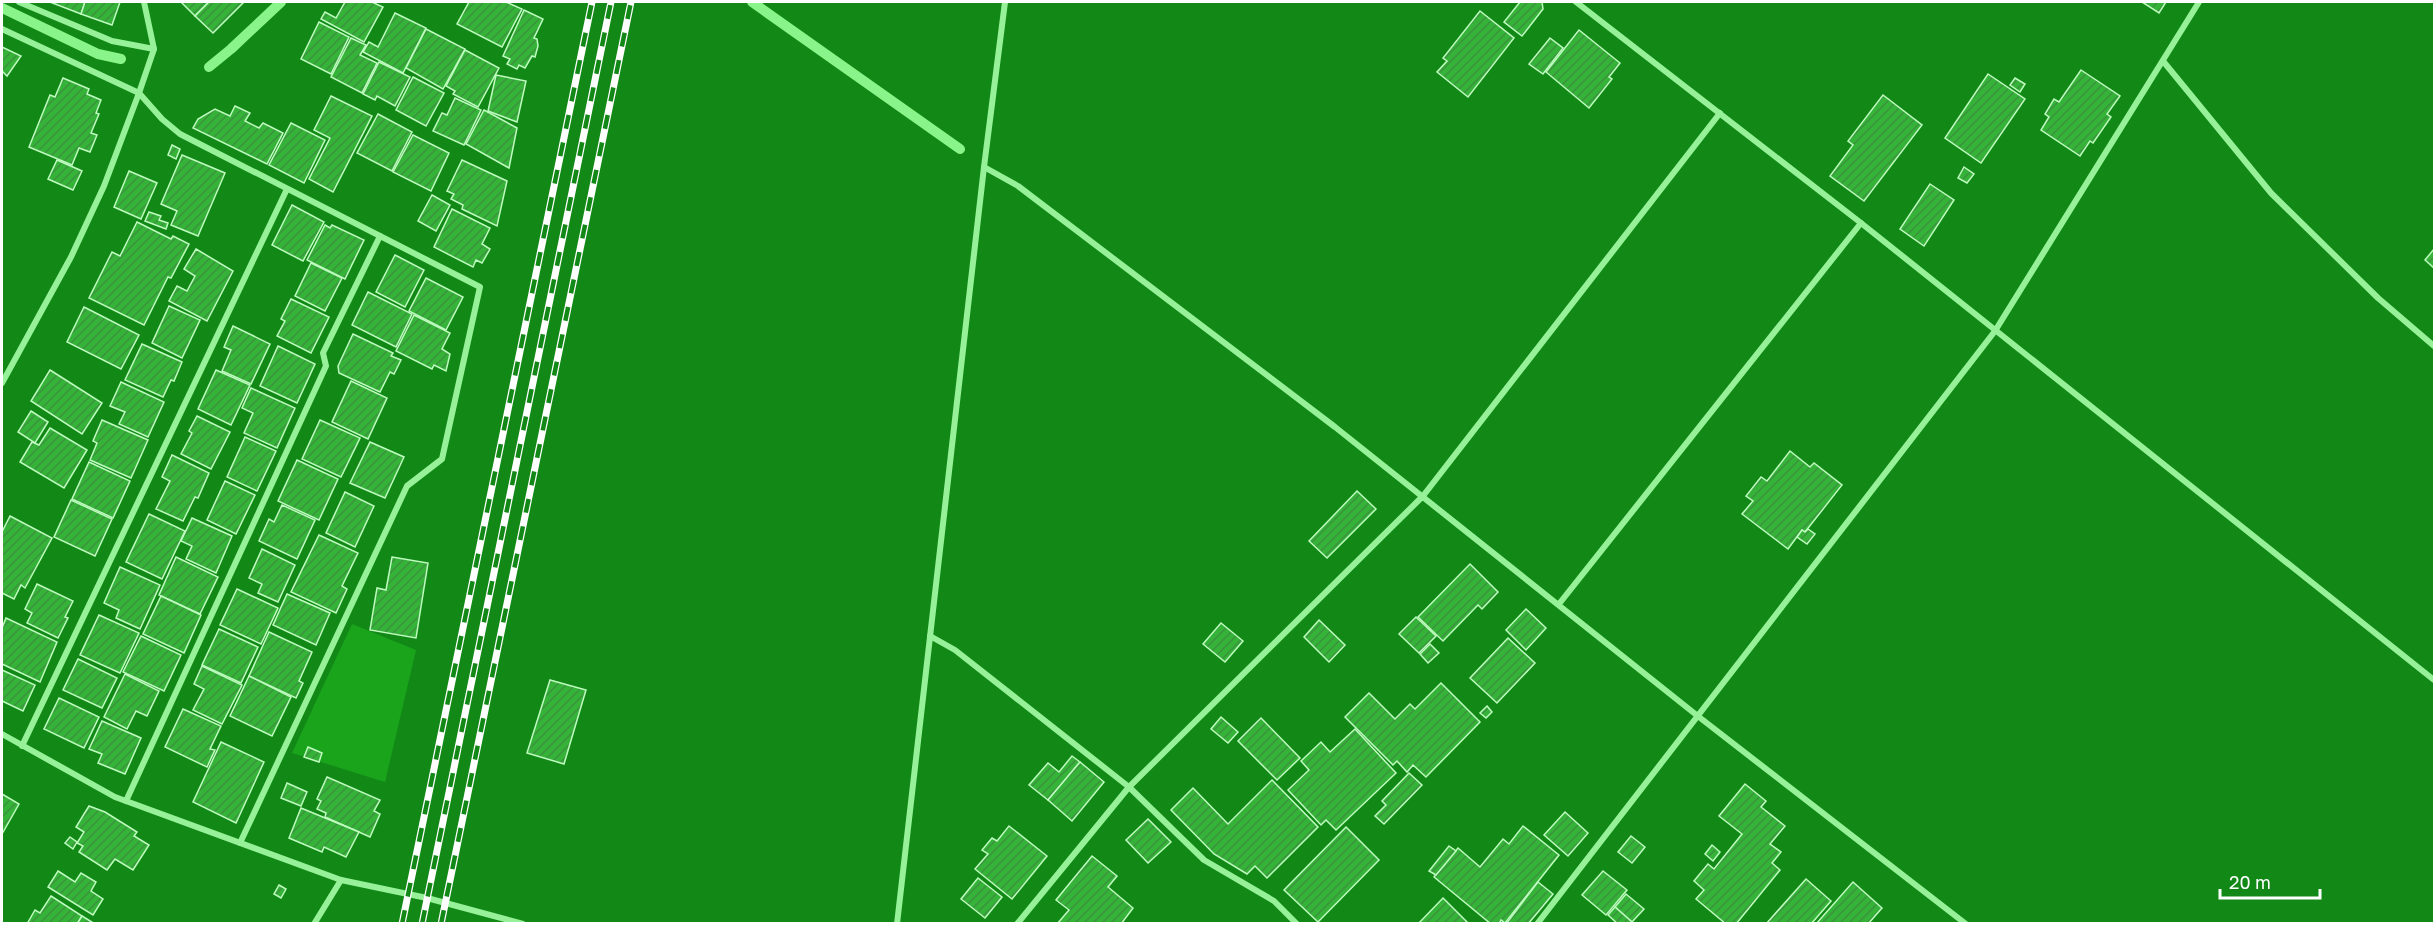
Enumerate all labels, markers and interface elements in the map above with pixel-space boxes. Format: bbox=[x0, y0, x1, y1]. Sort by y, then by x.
scale bar bbox=[2220, 862, 2320, 900]
text: 20 m bbox=[2229, 871, 2271, 893]

